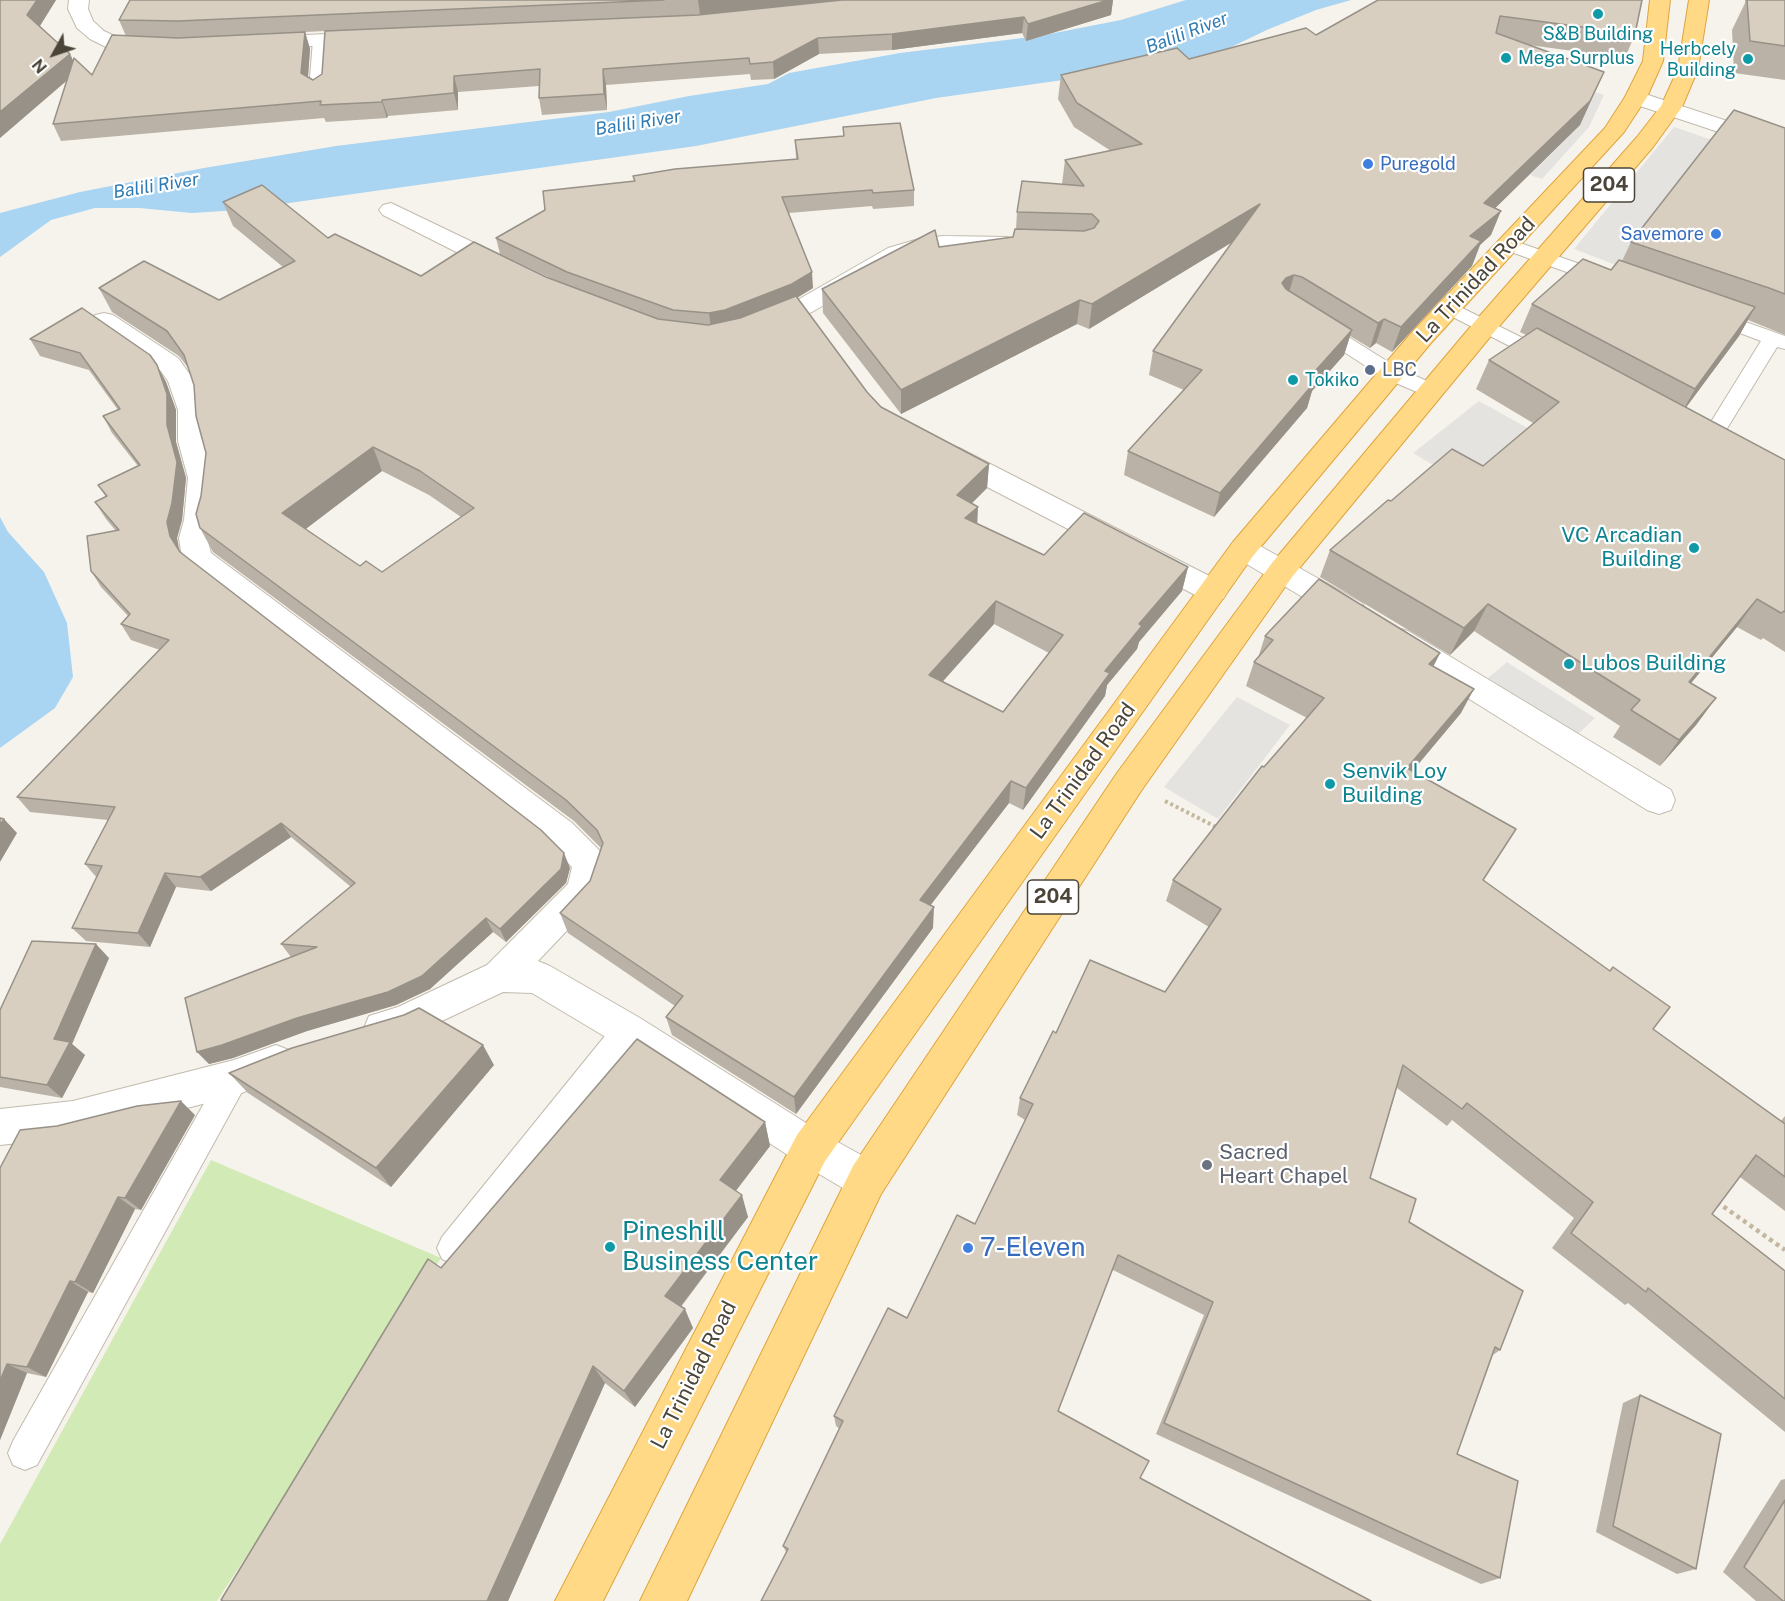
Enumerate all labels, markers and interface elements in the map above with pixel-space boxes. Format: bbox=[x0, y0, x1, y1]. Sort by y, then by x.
water label: Balili River bbox=[1143, 7, 1231, 59]
marker: S&B Building bbox=[1591, 7, 1605, 21]
place label: S&B Building bbox=[1543, 23, 1653, 45]
north arrow bbox=[24, 24, 84, 84]
place label: Herbcely Building bbox=[1660, 38, 1736, 80]
place label: Mega Surplus bbox=[1518, 47, 1634, 69]
marker: Mega Surplus bbox=[1499, 51, 1513, 65]
marker: Herbcely Building bbox=[1741, 52, 1755, 66]
text: N bbox=[29, 55, 51, 77]
water label: Balili River bbox=[594, 106, 682, 140]
place label: Puregold bbox=[1380, 153, 1456, 175]
marker: Puregold bbox=[1361, 157, 1375, 171]
road number: 204 bbox=[1584, 168, 1634, 202]
water label: Balili River bbox=[112, 169, 200, 203]
street label: La Trinidad Road bbox=[1411, 212, 1541, 348]
place label: Savemore bbox=[1620, 223, 1704, 245]
marker: Savemore bbox=[1709, 227, 1723, 241]
place label: LBC bbox=[1382, 359, 1417, 381]
marker: LBC bbox=[1363, 363, 1377, 377]
place label: Tokiko bbox=[1305, 369, 1359, 391]
marker: Tokiko bbox=[1286, 373, 1300, 387]
place label: VC Arcadian Building bbox=[1561, 523, 1682, 573]
marker: VC Arcadian Building bbox=[1687, 541, 1701, 555]
place label: Lubos Building bbox=[1581, 651, 1726, 677]
marker: Lubos Building bbox=[1562, 657, 1576, 671]
street label: La Trinidad Road bbox=[1025, 698, 1141, 844]
place label: Senvik Loy Building bbox=[1342, 759, 1447, 809]
marker: Senvik Loy Building bbox=[1323, 777, 1337, 791]
road number: 204 bbox=[1028, 880, 1078, 914]
place label: Sacred Heart Chapel bbox=[1219, 1140, 1348, 1190]
marker: Sacred Heart Chapel bbox=[1200, 1158, 1214, 1172]
place label: Pineshill Business Center bbox=[622, 1216, 818, 1278]
place label: 7-Eleven bbox=[980, 1232, 1085, 1264]
marker: Pineshill Business Center bbox=[603, 1240, 617, 1254]
marker: 7-Eleven bbox=[961, 1241, 975, 1255]
street label: La Trinidad Road bbox=[646, 1297, 742, 1453]

